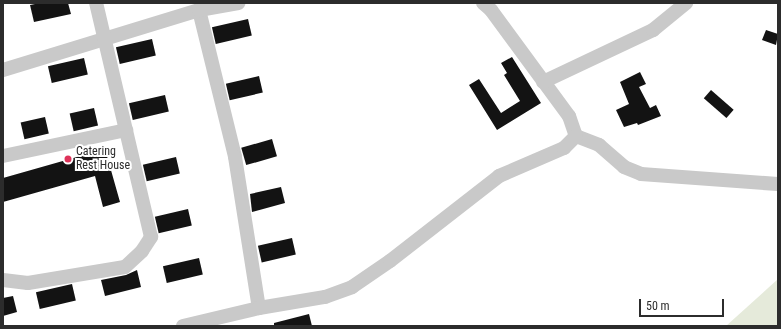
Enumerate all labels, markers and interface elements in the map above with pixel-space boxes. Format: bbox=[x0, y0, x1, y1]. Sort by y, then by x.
place label: Catering Rest House bbox=[76, 145, 130, 173]
marker: Catering Rest House bbox=[63, 154, 73, 164]
scale bar bbox=[641, 291, 726, 317]
text: 50 m bbox=[646, 299, 670, 313]

